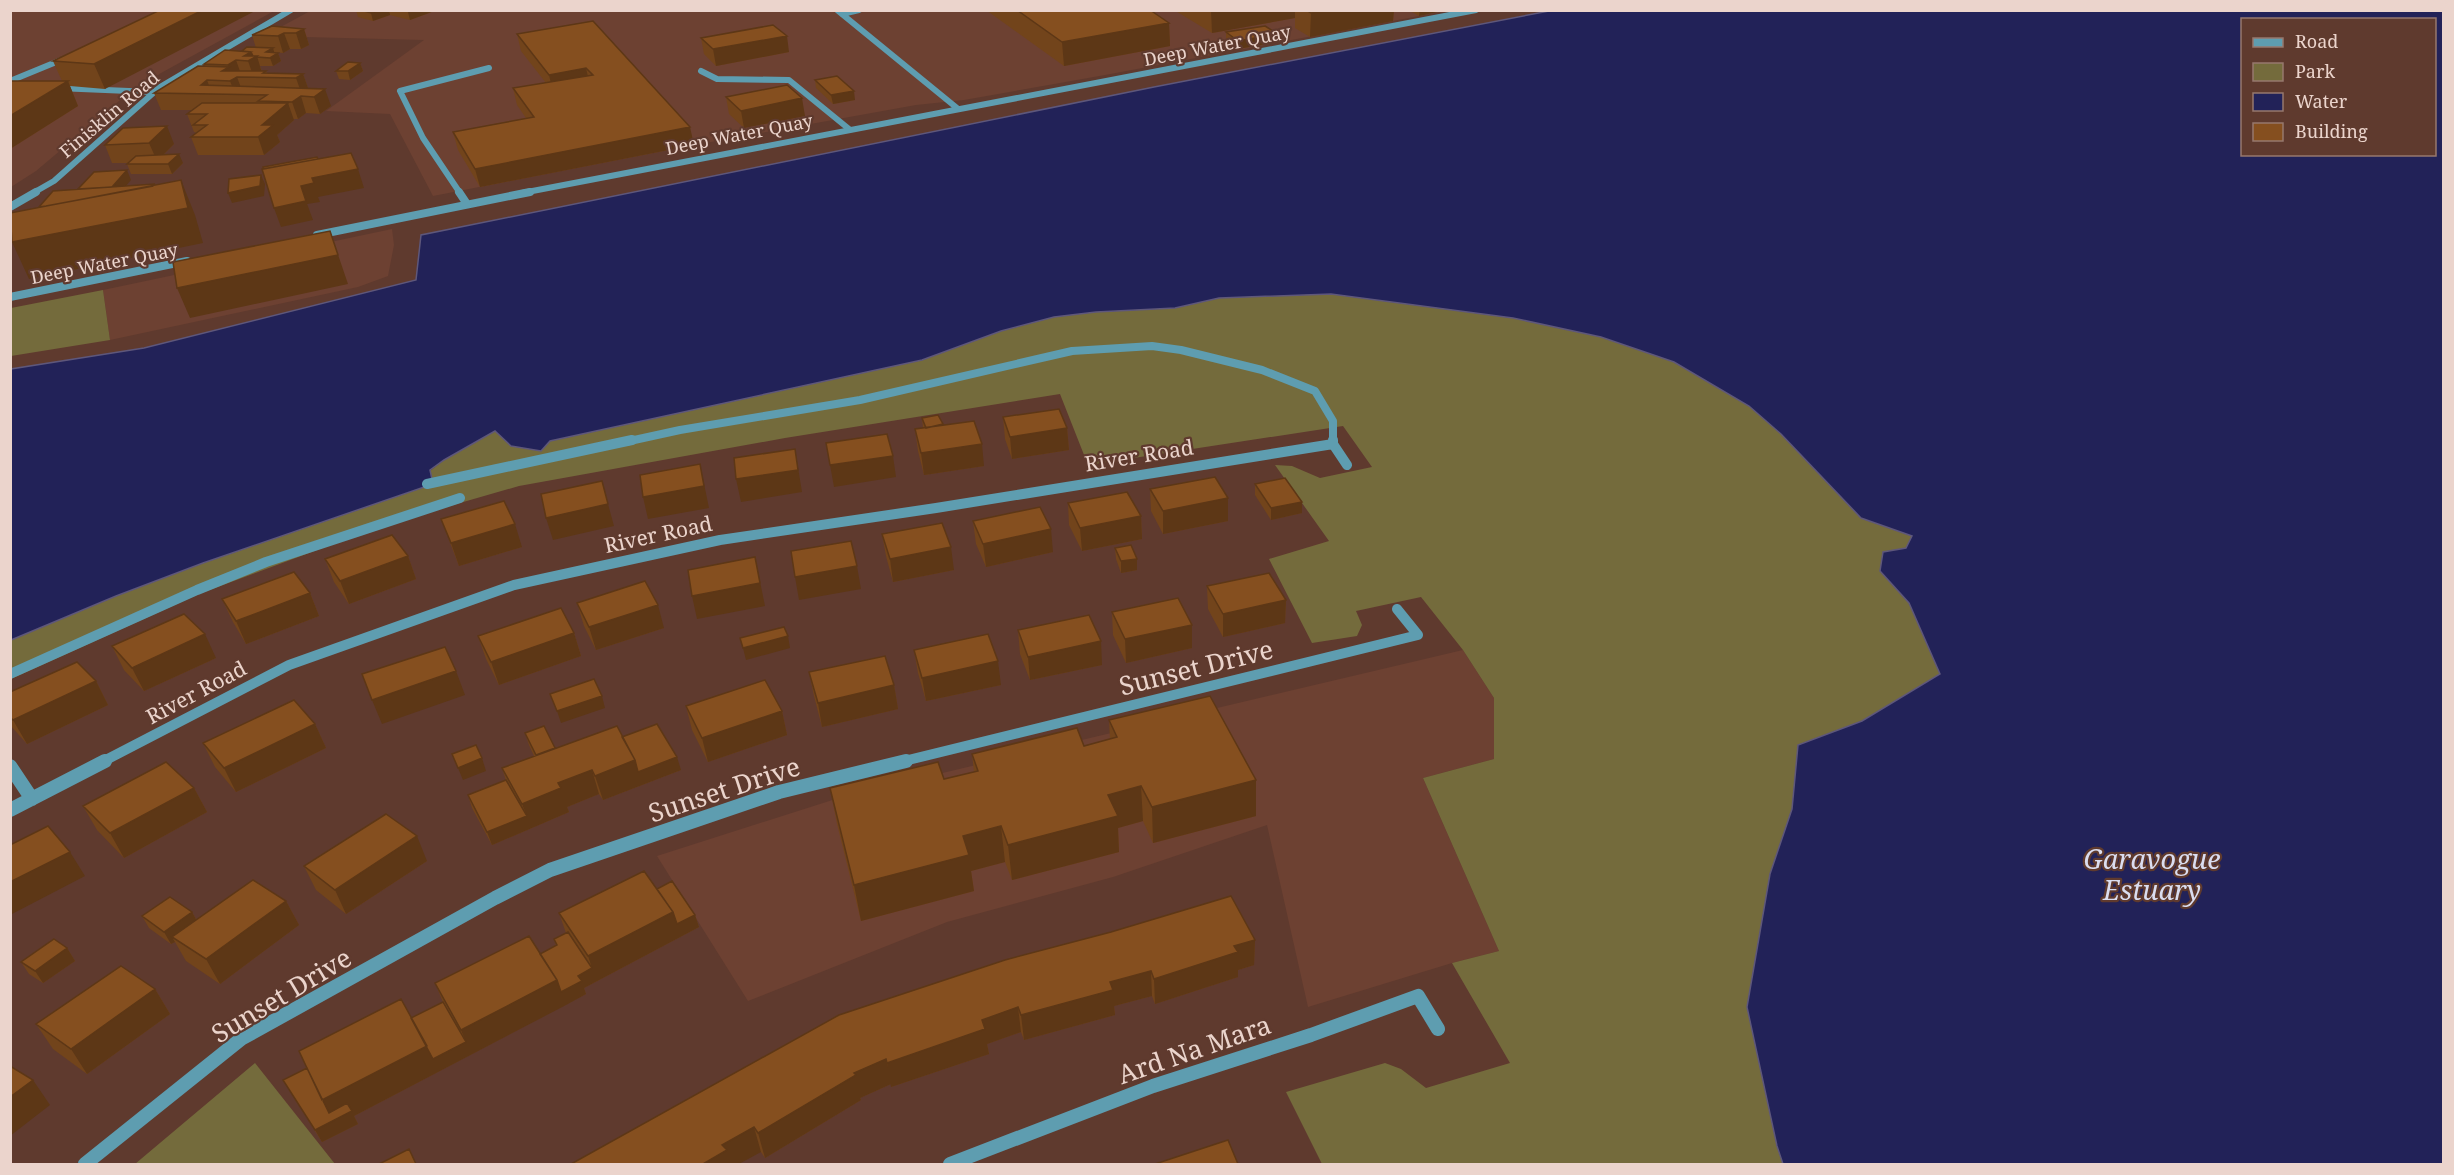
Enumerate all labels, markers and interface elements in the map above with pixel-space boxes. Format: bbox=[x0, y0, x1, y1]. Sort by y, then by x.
legend bbox=[2241, 18, 2436, 156]
street label: Deep Water Quay bbox=[1141, 19, 1294, 71]
text: Road bbox=[2295, 29, 2338, 53]
text: Park bbox=[2295, 59, 2335, 83]
street label: Finisklin Road bbox=[54, 65, 164, 163]
text: Water bbox=[2295, 89, 2348, 113]
street label: Deep Water Quay bbox=[663, 108, 816, 160]
text: Building bbox=[2295, 119, 2368, 143]
street label: Deep Water Quay bbox=[28, 237, 181, 289]
street label: River Road bbox=[1083, 433, 1196, 477]
street label: River Road bbox=[601, 509, 715, 559]
street label: Sunset Drive bbox=[1115, 630, 1277, 704]
street label: River Road bbox=[141, 654, 251, 730]
street label: Sunset Drive bbox=[644, 748, 804, 830]
water label: Garavogue Estuary bbox=[2083, 840, 2221, 908]
street label: Sunset Drive bbox=[204, 939, 358, 1051]
street label: Ard Na Mara bbox=[1113, 1006, 1275, 1092]

